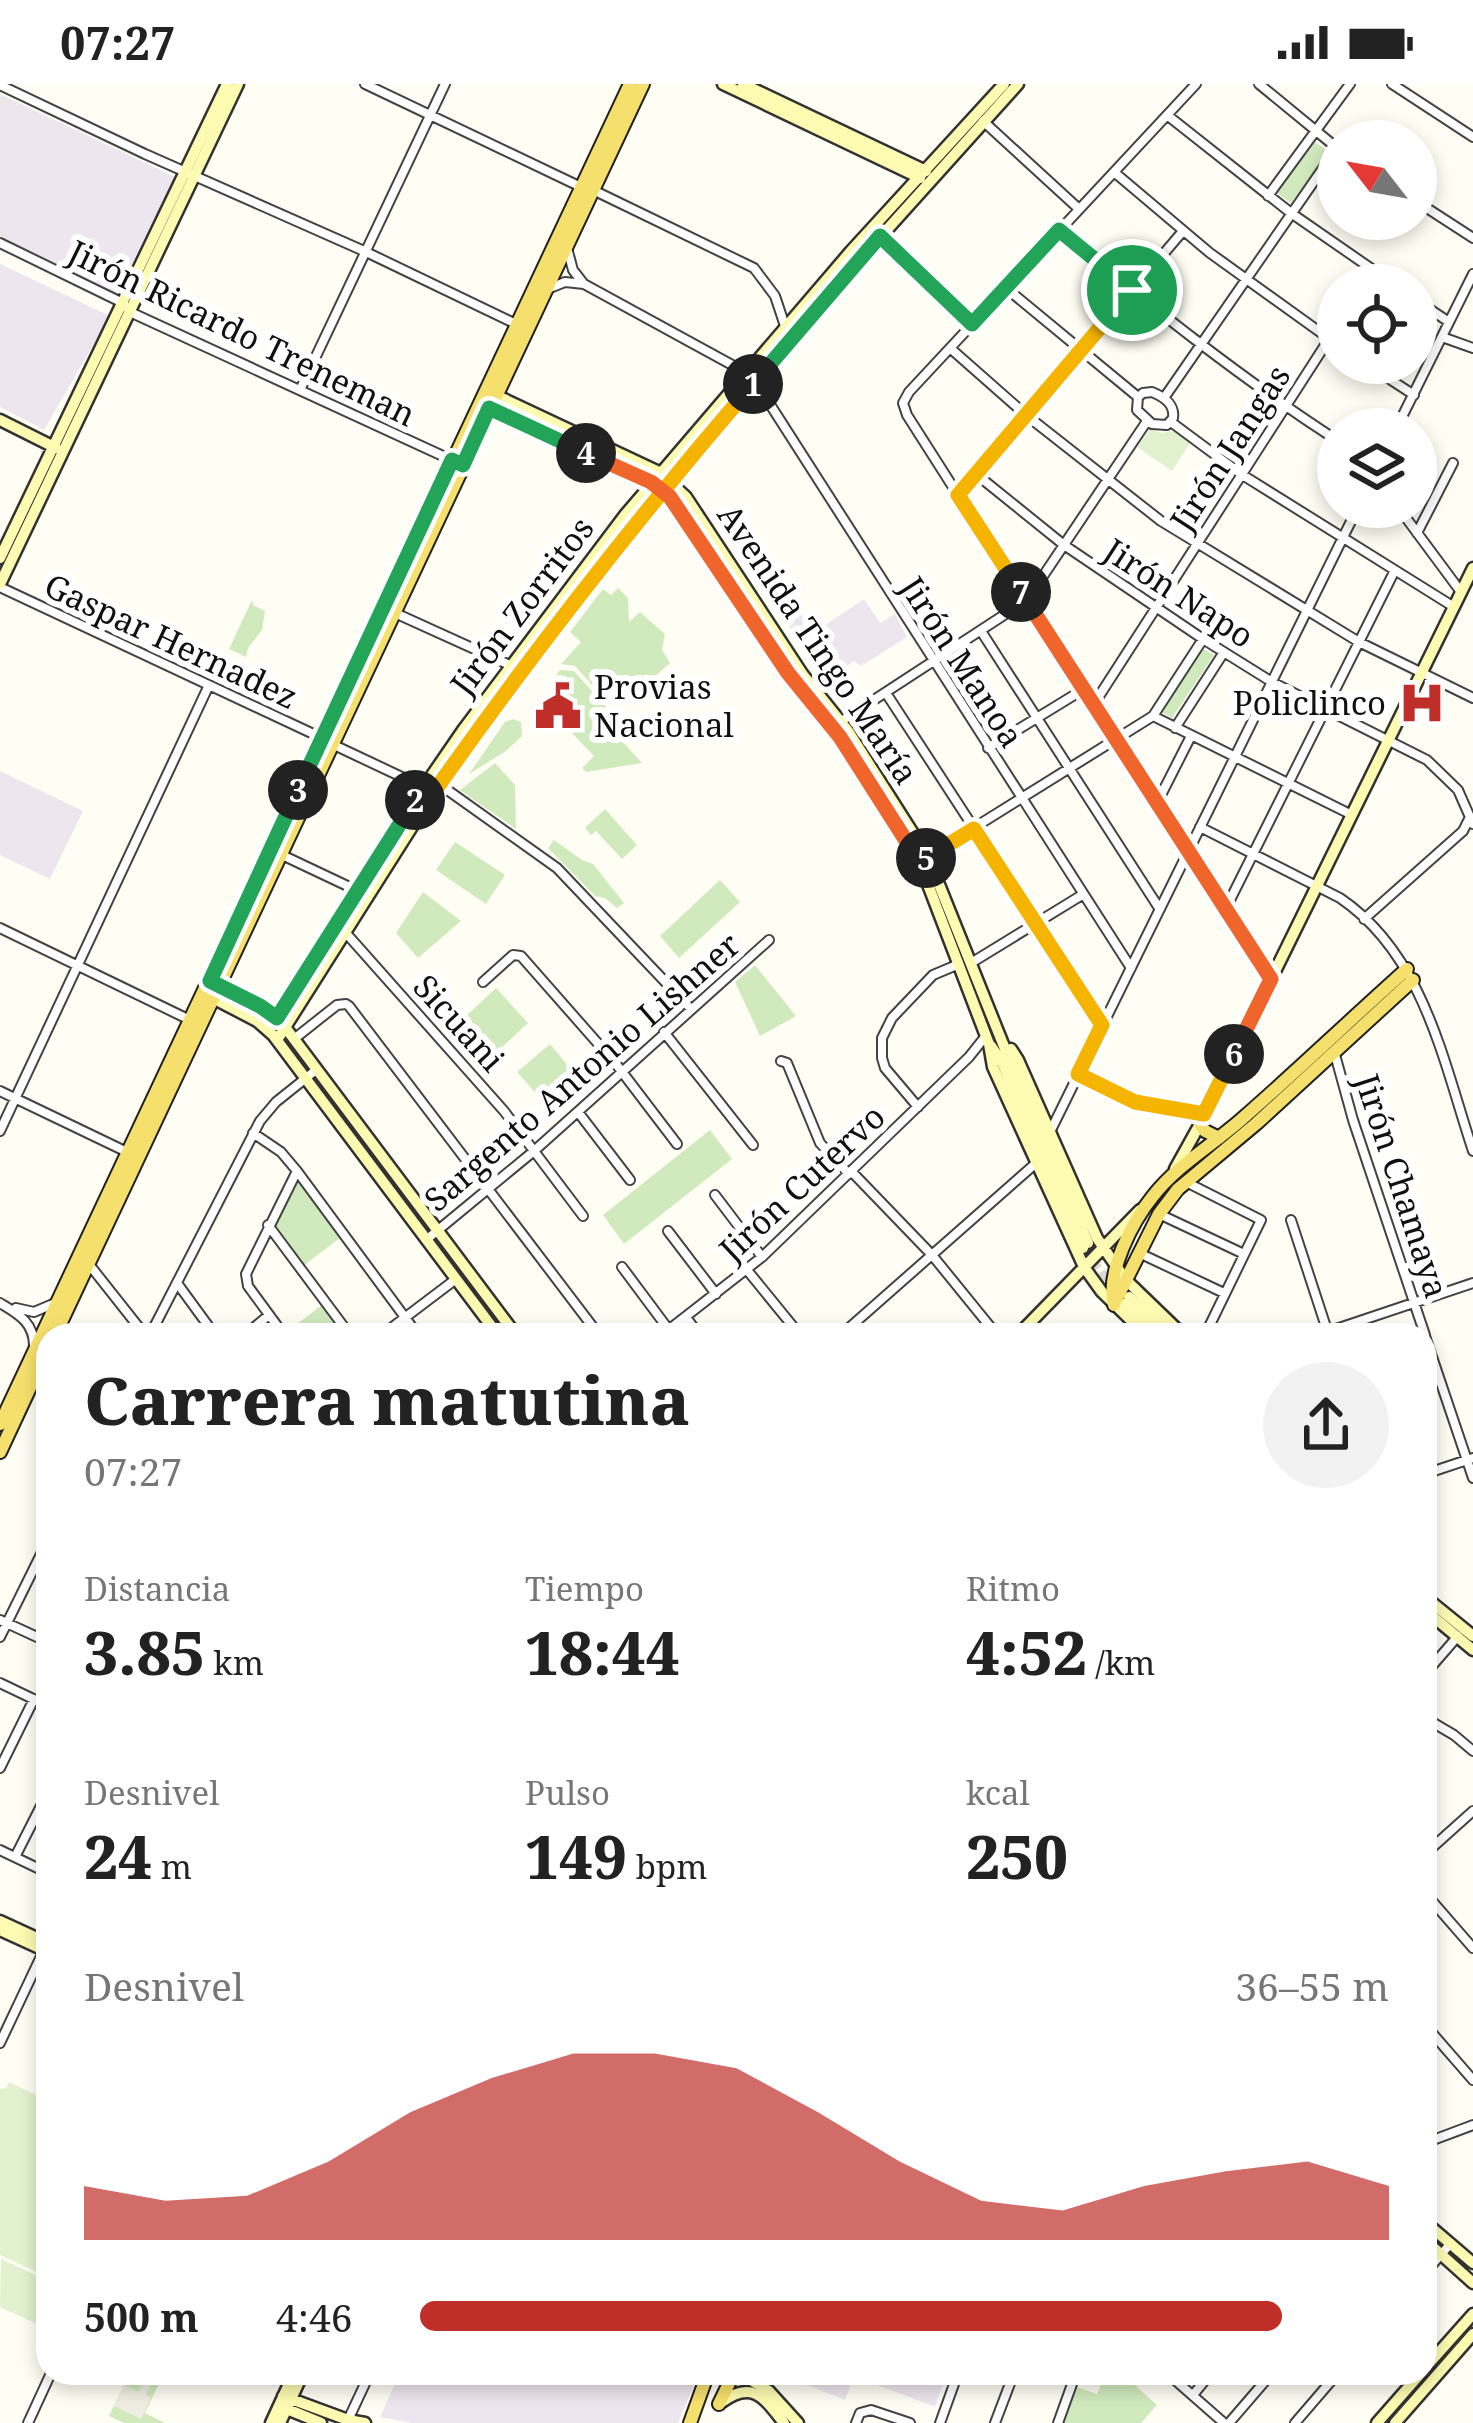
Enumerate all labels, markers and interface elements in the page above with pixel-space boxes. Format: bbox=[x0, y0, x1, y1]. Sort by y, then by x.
text: 07:27 bbox=[60, 12, 175, 73]
north arrow bbox=[1317, 120, 1437, 240]
map controls bbox=[1317, 120, 1437, 528]
street label: Jirón Ricardo Treneman bbox=[60, 228, 423, 436]
pin bbox=[1081, 239, 1183, 341]
icon: arrive bbox=[1099, 257, 1165, 323]
button: locate bbox=[1317, 264, 1437, 384]
pin: 1 bbox=[723, 354, 783, 414]
street label: Jirón Jangas bbox=[1159, 356, 1300, 540]
text: 1 bbox=[744, 361, 762, 406]
button: layers bbox=[1317, 408, 1437, 528]
pin: 4 bbox=[556, 423, 616, 483]
text: 4 bbox=[577, 430, 595, 475]
street label: Avenida Tingo María bbox=[708, 495, 929, 793]
street label: Jirón Zorritos bbox=[439, 507, 604, 705]
street label: Jirón Napo bbox=[1095, 527, 1263, 658]
street label: Gaspar Hernadez bbox=[38, 562, 305, 719]
pin: 7 bbox=[991, 562, 1051, 622]
street label: Jirón Manoa bbox=[890, 567, 1034, 756]
text: 7 bbox=[1012, 569, 1030, 614]
place label: Provias Nacional bbox=[594, 664, 734, 747]
hospital icon: Policlinco bbox=[1397, 678, 1447, 728]
place label: Policlinco bbox=[1233, 680, 1386, 725]
public building icon: Provias Nacional bbox=[533, 681, 583, 731]
pin: 3 bbox=[268, 760, 328, 820]
text: 3 bbox=[289, 767, 307, 812]
pin: 2 bbox=[385, 770, 445, 830]
text: 2 bbox=[406, 777, 424, 822]
pin: 5 bbox=[896, 828, 956, 888]
text: 5 bbox=[917, 835, 935, 880]
street label: Sargento Antonio Lishner bbox=[414, 922, 749, 1221]
street label: Sicuani bbox=[404, 964, 515, 1081]
pin: 6 bbox=[1204, 1024, 1264, 1084]
text: 6 bbox=[1225, 1031, 1243, 1076]
street label: Jirón Chamaya bbox=[1345, 1067, 1460, 1304]
street label: Jirón Cutervo bbox=[708, 1094, 894, 1272]
text: Carrera matutina bbox=[84, 1354, 690, 1444]
button: share bbox=[1263, 1362, 1389, 1488]
text: 07:27 bbox=[84, 1444, 182, 1497]
text: Distancia bbox=[84, 1566, 230, 1611]
text: Tiempo bbox=[525, 1566, 644, 1611]
text: Ritmo bbox=[966, 1566, 1060, 1611]
text: 3.85 bbox=[84, 1611, 205, 1693]
text: 18:44 bbox=[525, 1611, 680, 1693]
text: 4:52 bbox=[966, 1611, 1087, 1693]
text: km bbox=[205, 1640, 264, 1685]
text: /km bbox=[1087, 1640, 1155, 1685]
text: Desnivel bbox=[84, 1770, 219, 1815]
text: Pulso bbox=[525, 1770, 610, 1815]
text: kcal bbox=[966, 1770, 1030, 1815]
text: 24 bbox=[84, 1815, 152, 1897]
text: 149 bbox=[525, 1815, 627, 1897]
text: 250 bbox=[966, 1815, 1068, 1897]
text: m bbox=[152, 1844, 192, 1889]
text: bpm bbox=[627, 1844, 707, 1889]
text: Desnivel bbox=[84, 1959, 244, 2012]
text: 36–55 m bbox=[1235, 1959, 1389, 2012]
text: 500 m bbox=[84, 2290, 199, 2343]
text: 4:46 bbox=[276, 2290, 353, 2343]

